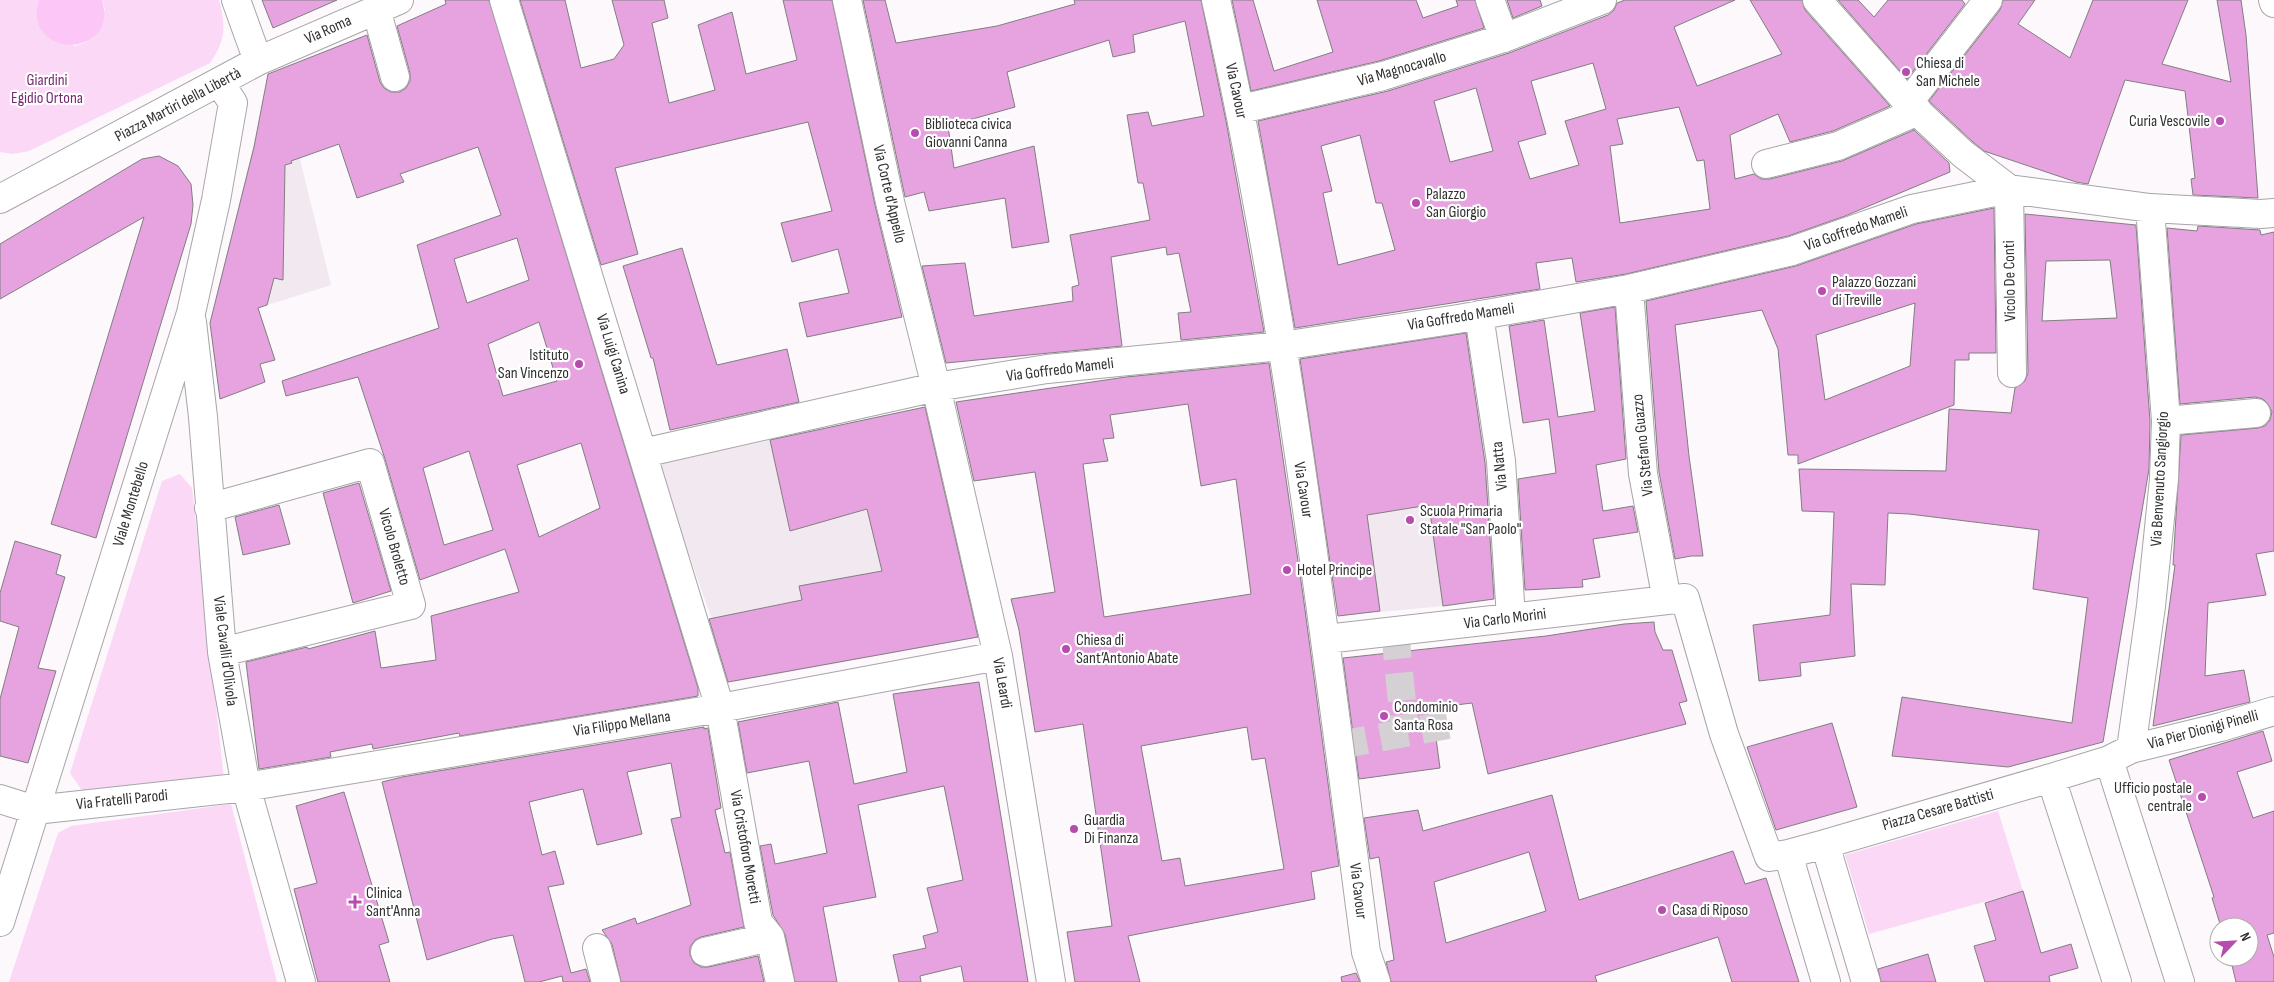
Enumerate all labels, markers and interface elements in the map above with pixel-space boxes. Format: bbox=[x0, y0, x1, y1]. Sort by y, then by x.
street label: Via Roma bbox=[302, 11, 354, 49]
street label: Via Magnocavallo bbox=[1355, 47, 1449, 91]
place label: Chiesa di San Michele bbox=[1916, 54, 1980, 91]
street label: Via Cavour bbox=[1221, 61, 1251, 121]
street label: Piazza Martiri della Libertà bbox=[112, 64, 244, 146]
marker: Chiesa di San Michele bbox=[1900, 66, 1912, 78]
park label: Giardini Egidio Ortona bbox=[11, 71, 83, 108]
place label: Curia Vescovile bbox=[2129, 112, 2210, 131]
place label: Biblioteca civica Giovanni Canna bbox=[925, 115, 1012, 152]
marker: Curia Vescovile bbox=[2214, 115, 2226, 127]
marker: Biblioteca civica Giovanni Canna bbox=[909, 127, 921, 139]
street label: Via Corte d'Appello bbox=[868, 143, 910, 245]
place label: Palazzo San Giorgio bbox=[1426, 185, 1486, 222]
marker: Palazzo San Giorgio bbox=[1410, 197, 1422, 209]
street label: Via Goffredo Mameli bbox=[1802, 202, 1910, 256]
street label: Vicolo De Conti bbox=[2000, 240, 2020, 322]
place label: Palazzo Gozzani di Treville bbox=[1832, 273, 1916, 310]
marker: Palazzo Gozzani di Treville bbox=[1816, 285, 1828, 297]
street label: Via Goffredo Mameli bbox=[1406, 299, 1516, 335]
street label: Via Luigi Canina bbox=[592, 312, 634, 396]
place label: Istituto San Vincenzo bbox=[498, 346, 569, 383]
street label: Via Goffredo Mameli bbox=[1005, 354, 1115, 386]
marker: Istituto San Vincenzo bbox=[573, 358, 585, 370]
street label: Via Stefano Guazzo bbox=[1628, 393, 1658, 497]
street label: Via Benvenuto Sangiorgio bbox=[2147, 411, 2173, 547]
street label: Via Natta bbox=[1488, 441, 1512, 491]
street label: Viale Montebello bbox=[109, 459, 153, 549]
street label: Via Cavour bbox=[1289, 461, 1317, 520]
place label: Scuola Primaria Statale "San Paolo" bbox=[1420, 502, 1521, 539]
street label: Vicolo Broletto bbox=[374, 506, 414, 588]
marker: Scuola Primaria Statale "San Paolo" bbox=[1404, 514, 1416, 526]
place label: Hotel Principe bbox=[1297, 561, 1372, 580]
marker: Hotel Principe bbox=[1281, 564, 1293, 576]
street label: Viale Cavalli d'Olivola bbox=[209, 595, 241, 707]
street label: Via Carlo Morini bbox=[1463, 605, 1547, 633]
place label: Chiesa di Sant’Antonio Abate bbox=[1076, 631, 1178, 668]
marker: Chiesa di Sant’Antonio Abate bbox=[1060, 643, 1072, 655]
street label: Via Leardi bbox=[988, 656, 1016, 710]
place label: Condominio Santa Rosa bbox=[1394, 698, 1458, 735]
street label: Via Pier Dionigi Pinelli bbox=[2146, 706, 2260, 754]
street label: Via Filippo Mellana bbox=[572, 707, 672, 741]
marker: Condominio Santa Rosa bbox=[1378, 710, 1390, 722]
place label: Ufficio postale centrale bbox=[2114, 779, 2192, 816]
street label: Piazza Cesare Battisti bbox=[1880, 785, 1996, 835]
street label: Via Fratelli Parodi bbox=[75, 786, 169, 814]
street label: Via Cristoforo Moretti bbox=[726, 789, 764, 905]
marker: Ufficio postale centrale bbox=[2196, 791, 2208, 803]
place label: Guardia Di Finanza bbox=[1084, 811, 1138, 848]
marker: Guardia Di Finanza bbox=[1068, 823, 1080, 835]
street label: Via Cavour bbox=[1345, 862, 1371, 921]
place label: Clinica Sant'Anna bbox=[366, 884, 420, 921]
marker: Clinica Sant'Anna bbox=[348, 895, 362, 909]
place label: Casa di Riposo bbox=[1672, 901, 1748, 920]
marker: Casa di Riposo bbox=[1656, 904, 1668, 916]
north arrow bbox=[2209, 917, 2259, 967]
text: N bbox=[2236, 930, 2255, 944]

